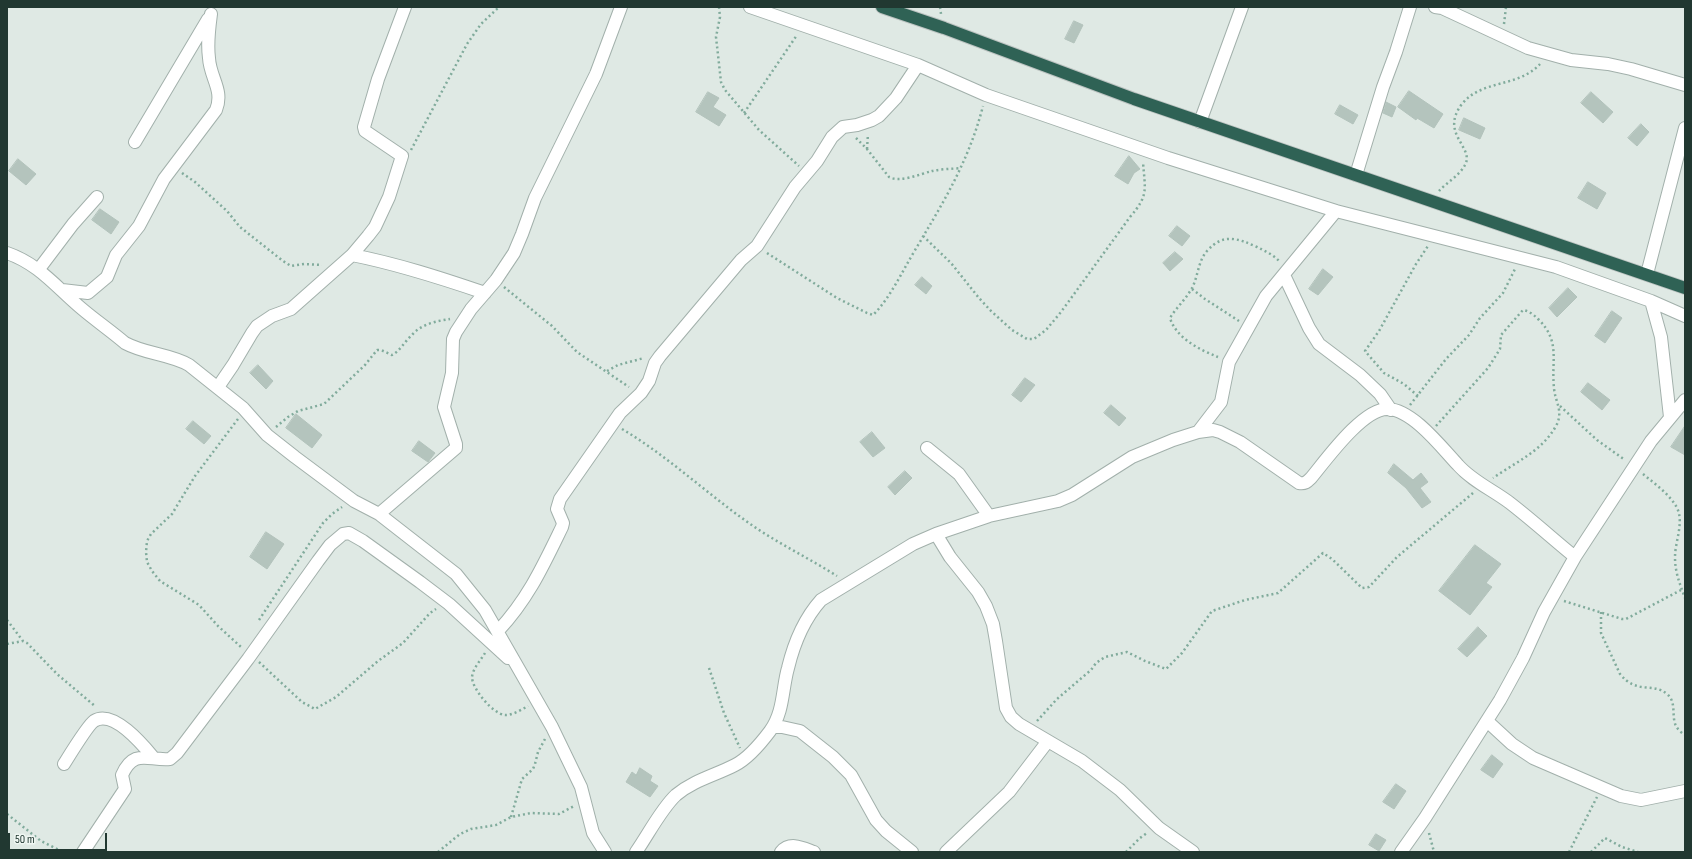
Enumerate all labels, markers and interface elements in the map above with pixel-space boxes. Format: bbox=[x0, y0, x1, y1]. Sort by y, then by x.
scale bar bbox=[10, 825, 109, 851]
text: 50 m bbox=[15, 832, 35, 847]

